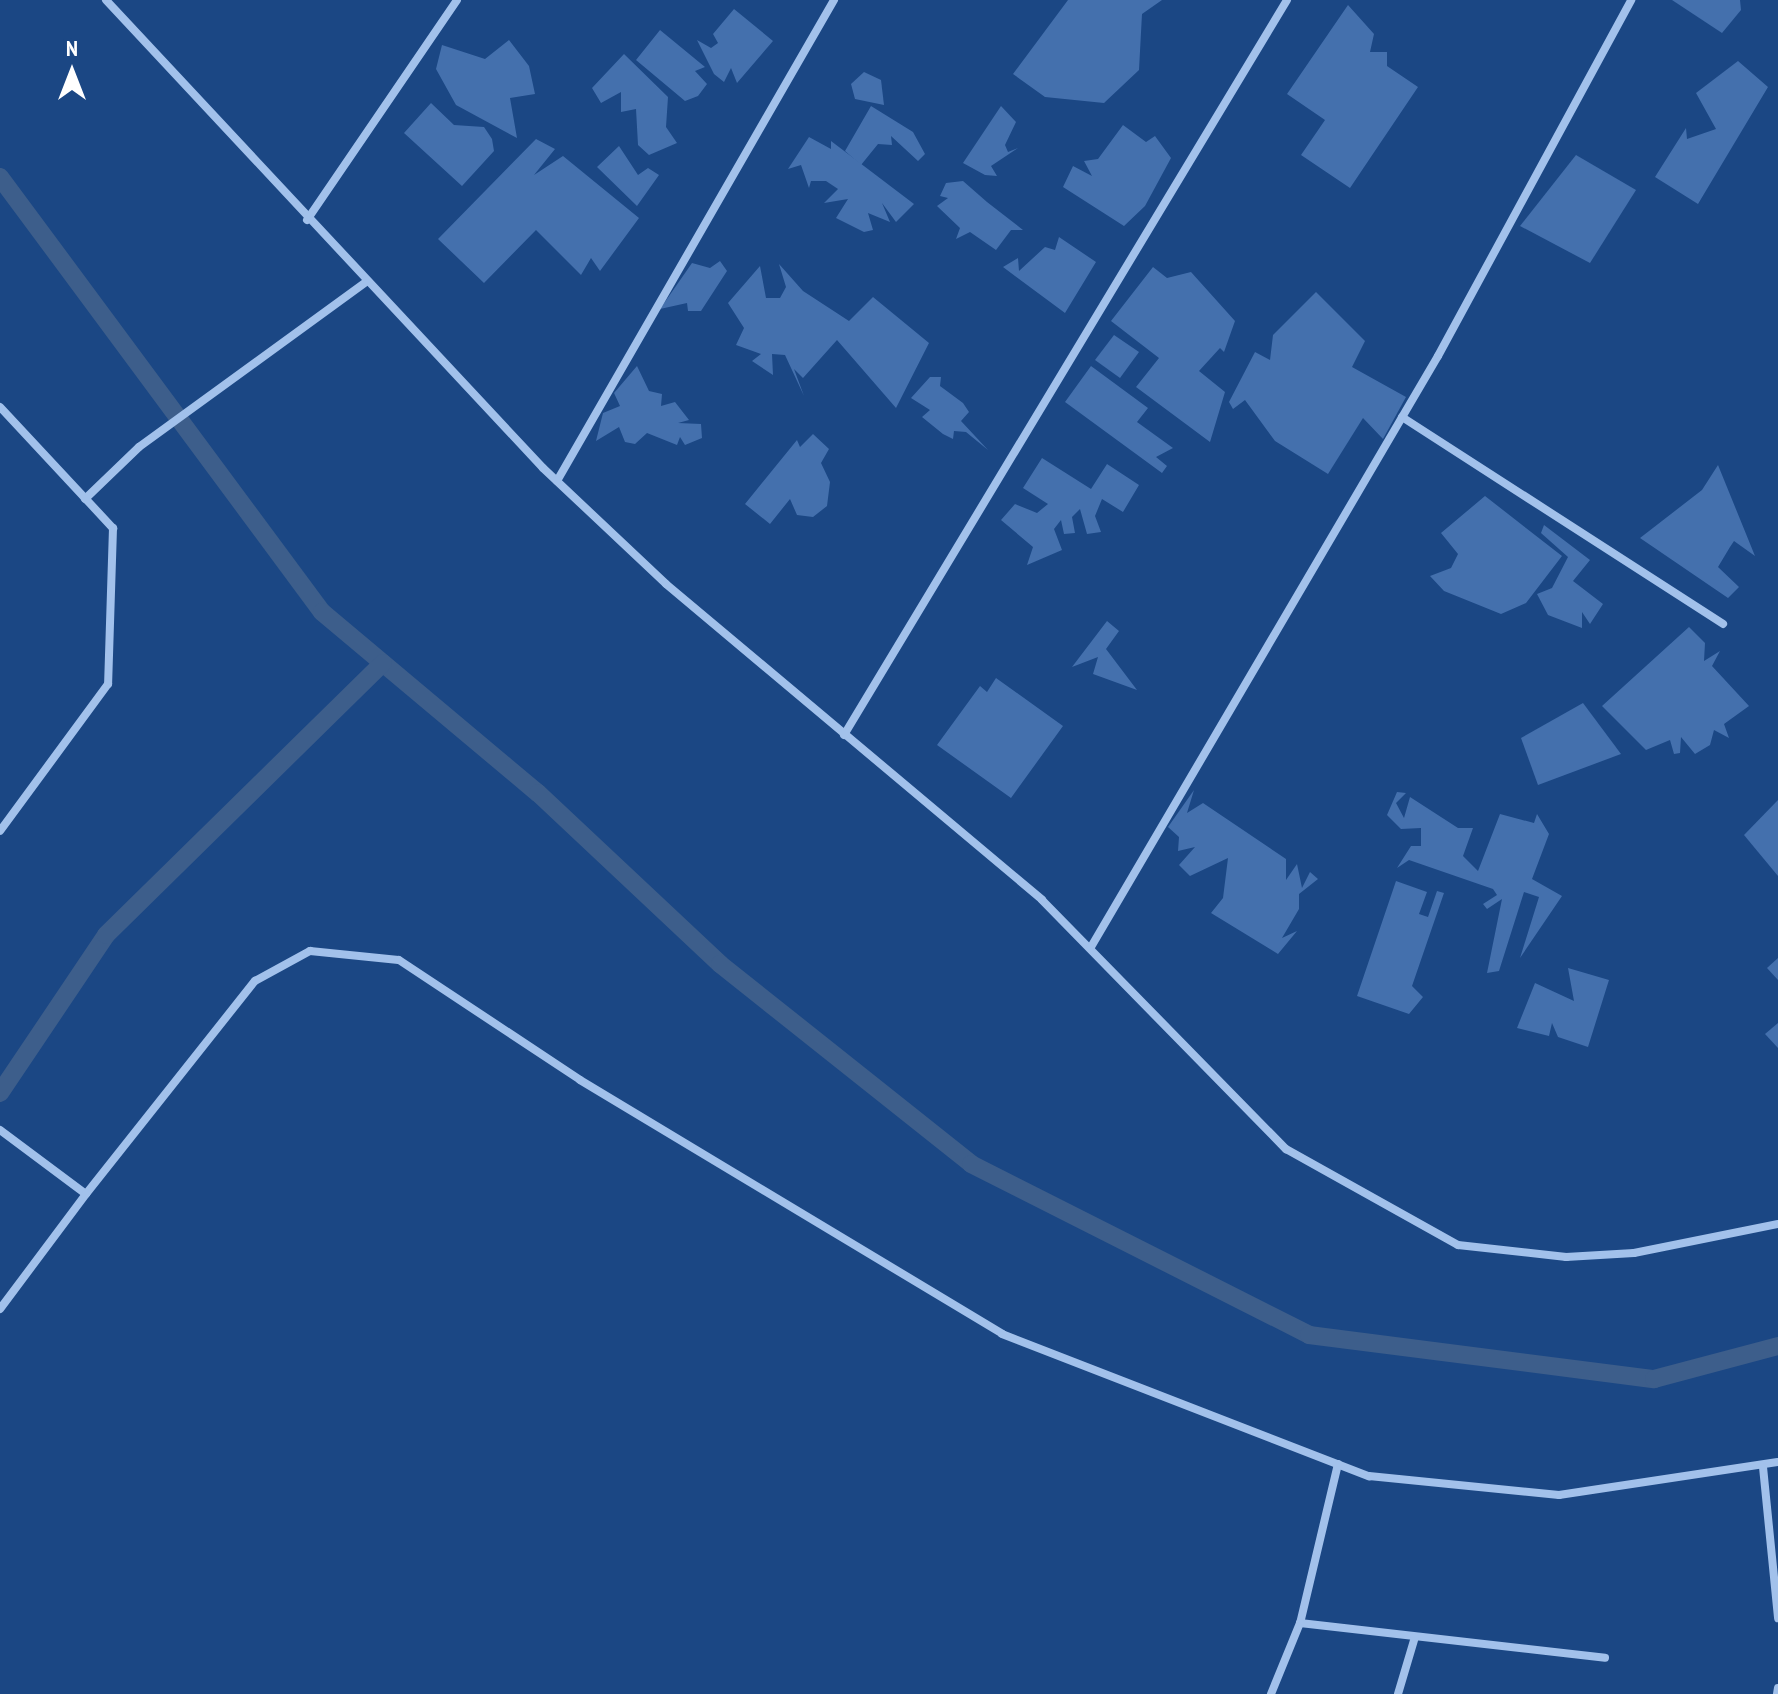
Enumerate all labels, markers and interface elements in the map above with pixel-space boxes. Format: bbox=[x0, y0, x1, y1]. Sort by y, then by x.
north arrow bbox=[32, 32, 112, 112]
text: N bbox=[66, 34, 78, 62]

